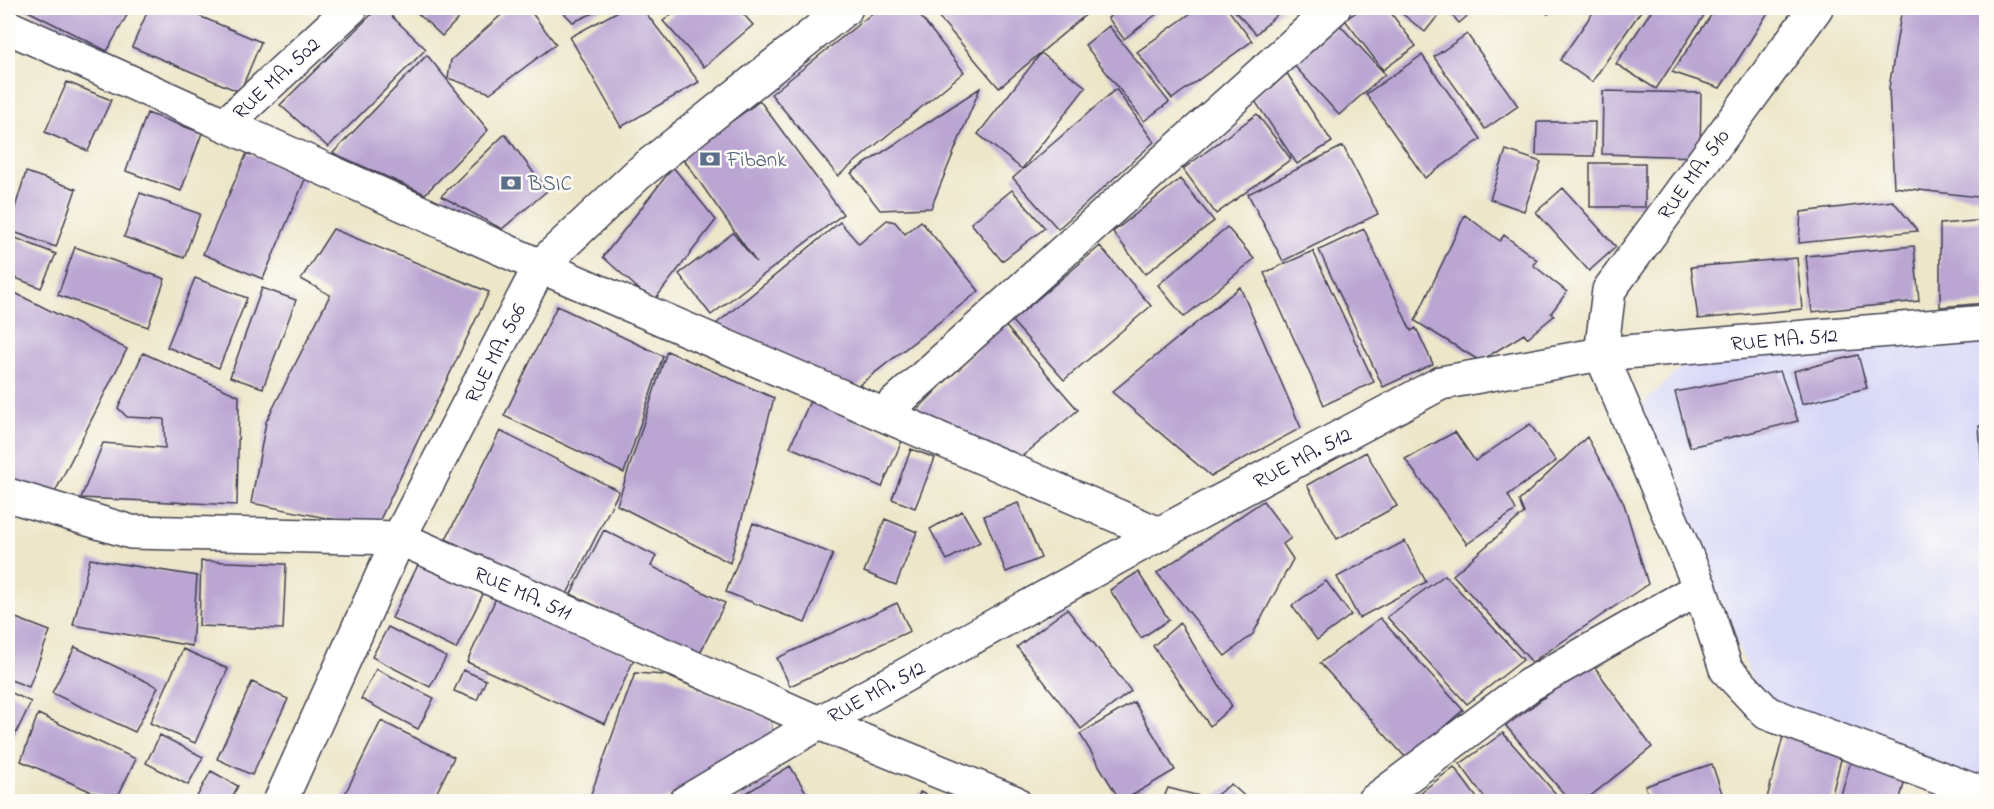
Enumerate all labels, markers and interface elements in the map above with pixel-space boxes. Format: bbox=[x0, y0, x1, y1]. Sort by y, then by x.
street label: RUE MA. 502 bbox=[227, 31, 328, 128]
street label: RUE MA. 510 bbox=[1651, 124, 1738, 227]
place label: Fibank bbox=[726, 146, 787, 176]
bank icon: Fibank bbox=[698, 147, 722, 171]
place label: BSIC bbox=[527, 170, 572, 200]
bank icon: BSIC bbox=[499, 171, 523, 195]
street label: RUE MA. 506 bbox=[458, 299, 535, 409]
street label: RUE MA. 512 bbox=[1730, 321, 1839, 360]
street label: RUE MA. 512 bbox=[1249, 421, 1357, 498]
street label: RUE MA. 511 bbox=[469, 560, 576, 629]
street label: RUE MA. 512 bbox=[823, 654, 931, 732]

